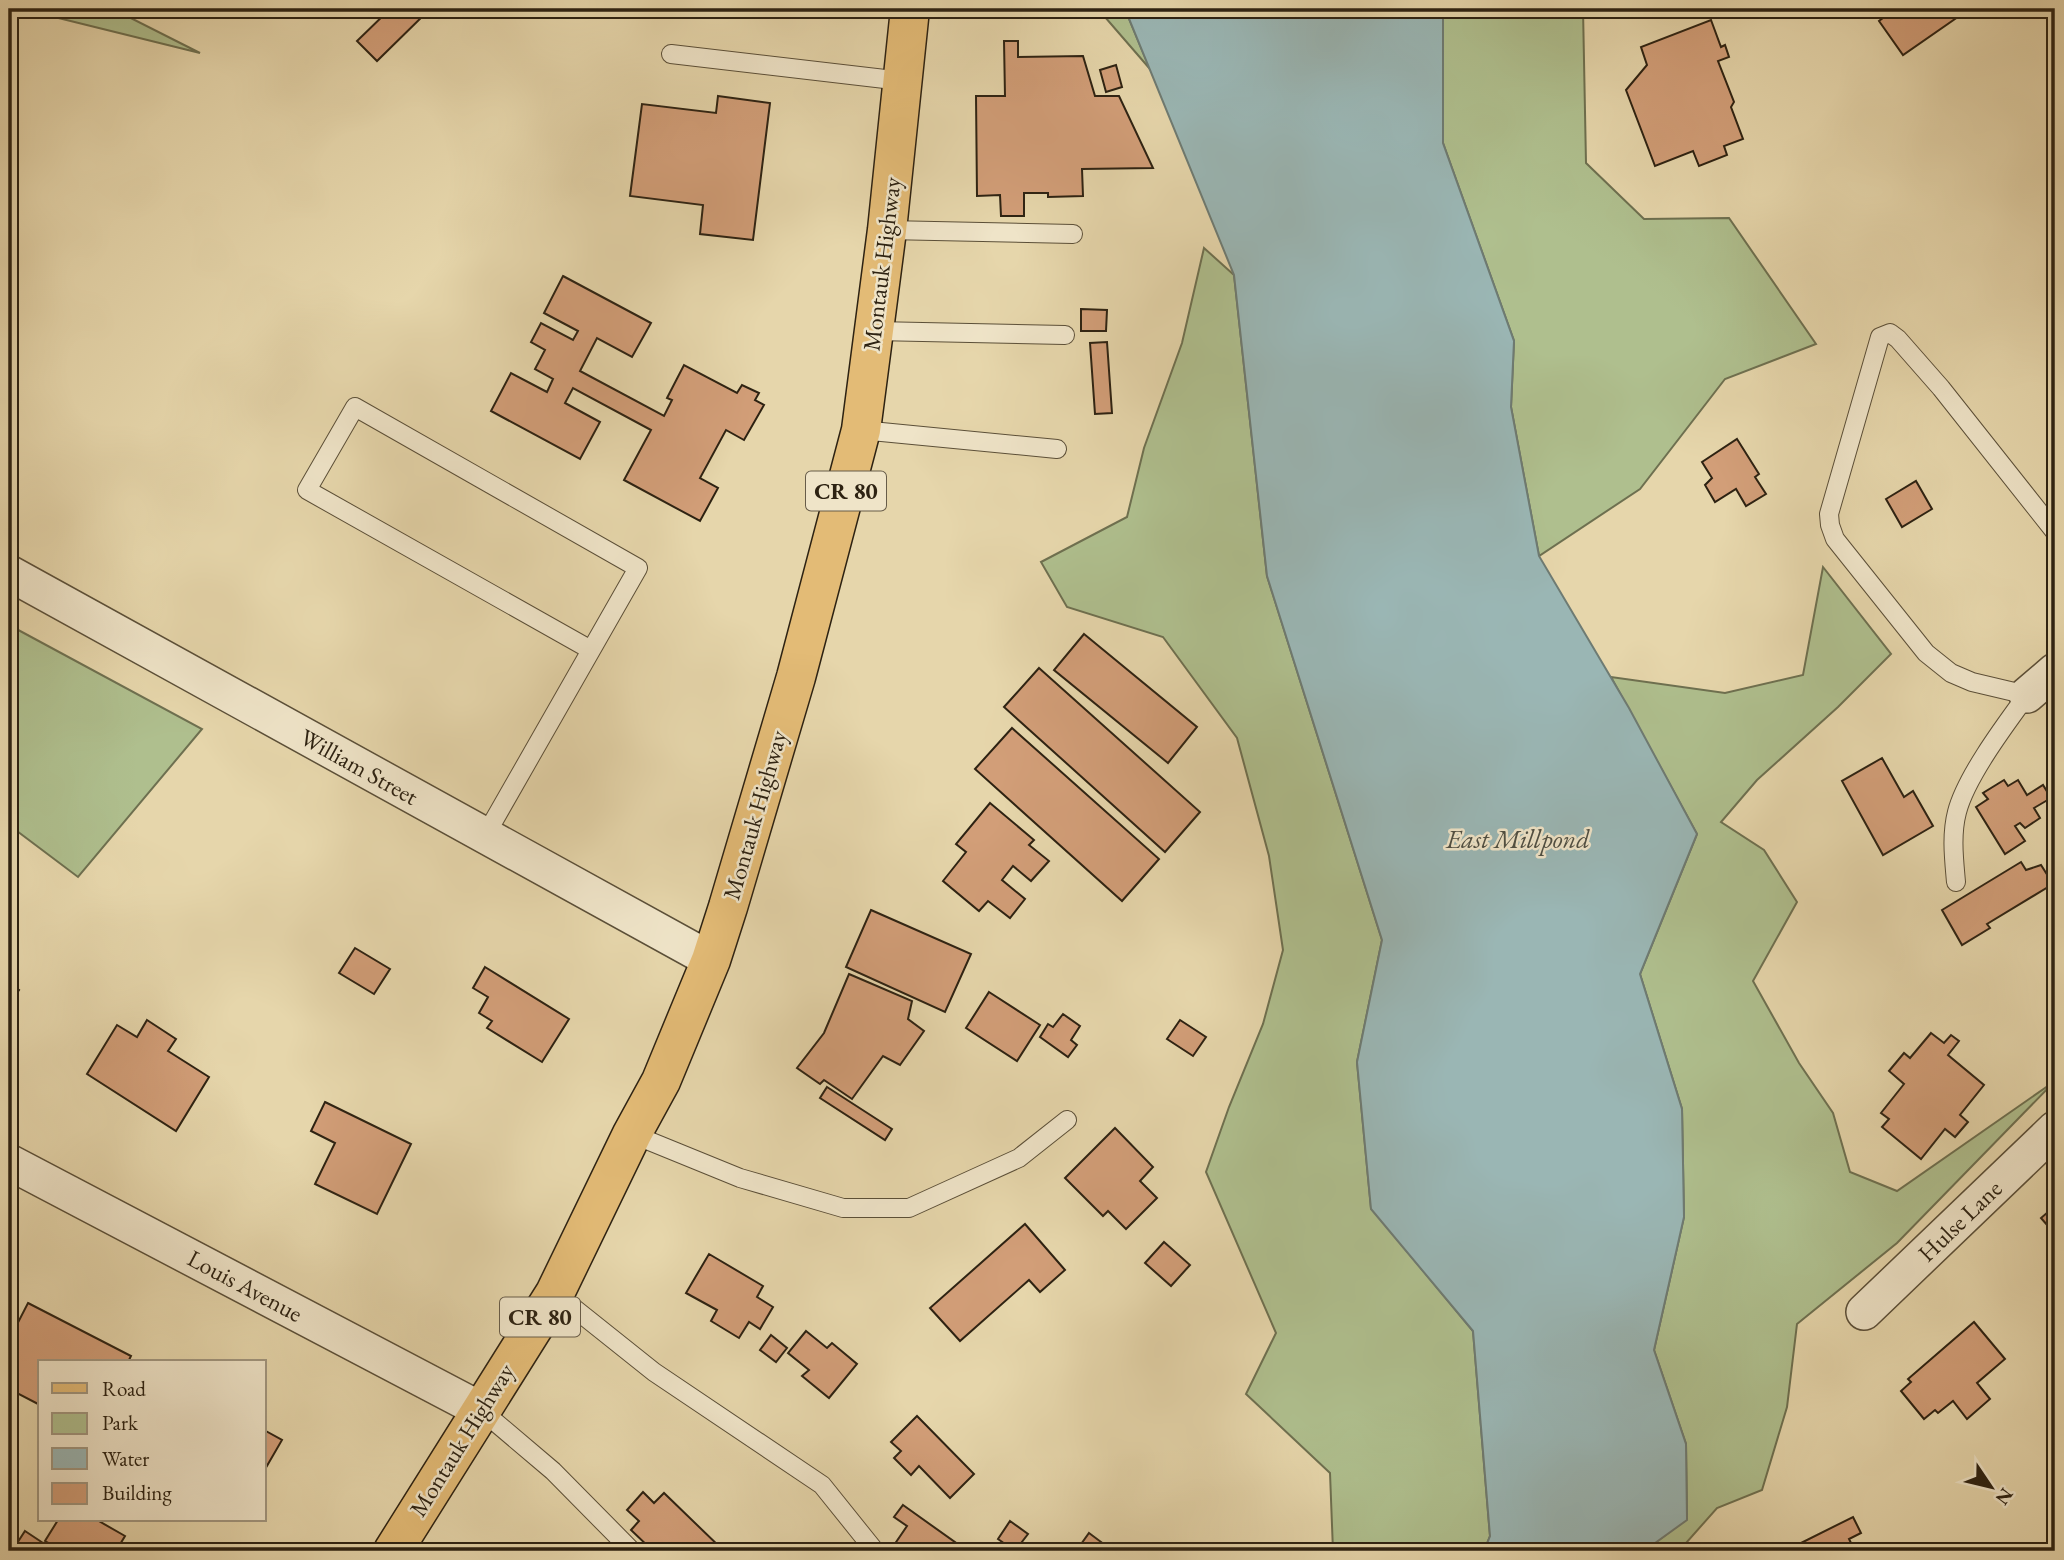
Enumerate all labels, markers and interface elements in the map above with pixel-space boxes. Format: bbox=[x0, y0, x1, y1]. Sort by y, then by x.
street label: Montauk Highway bbox=[855, 175, 908, 353]
road number: CR 80 bbox=[806, 471, 886, 510]
street label: William Street bbox=[295, 721, 424, 812]
street label: Montauk Highway bbox=[716, 726, 794, 903]
water label: East Millpond bbox=[1445, 822, 1590, 856]
street label: Hulse Lane bbox=[1911, 1173, 2008, 1268]
street label: Louis Avenue bbox=[182, 1242, 308, 1329]
road number: CR 80 bbox=[500, 1298, 580, 1336]
street label: Montauk Highway bbox=[402, 1357, 521, 1522]
legend bbox=[38, 1360, 266, 1522]
text: Road bbox=[102, 1375, 146, 1402]
text: Park bbox=[102, 1409, 139, 1436]
text: Water bbox=[102, 1445, 149, 1472]
north arrow bbox=[1955, 1452, 2025, 1522]
text: Building bbox=[102, 1479, 172, 1506]
text: N bbox=[1990, 1483, 2019, 1510]

